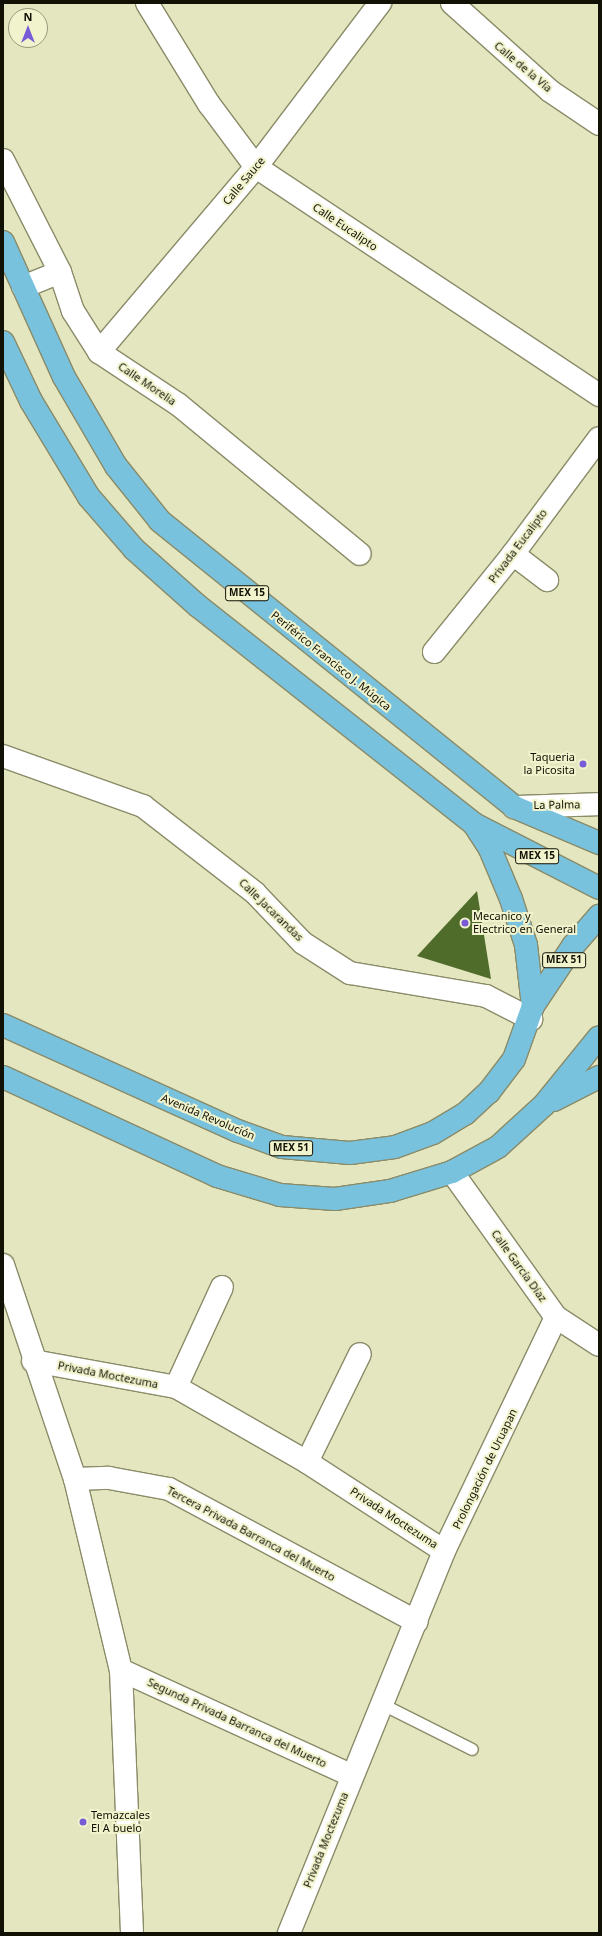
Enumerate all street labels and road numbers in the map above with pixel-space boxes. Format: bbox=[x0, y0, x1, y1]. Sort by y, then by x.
street label: Calle de la Vía bbox=[491, 39, 555, 95]
street label: Calle Sauce bbox=[220, 154, 268, 208]
street label: Calle Eucalipto bbox=[310, 200, 380, 254]
street label: Calle Morelia bbox=[116, 360, 178, 408]
street label: Privada Eucalipto bbox=[486, 506, 550, 586]
road number: MEX 15 bbox=[225, 585, 269, 601]
street label: Periférico Francisco J. Múgica bbox=[268, 609, 394, 713]
street label: La Palma bbox=[533, 798, 581, 812]
road number: MEX 15 bbox=[515, 848, 559, 864]
street label: Calle Jacarandas bbox=[236, 876, 306, 944]
road number: MEX 51 bbox=[542, 952, 586, 968]
street label: Avenida Revolución bbox=[159, 1091, 257, 1143]
road number: MEX 51 bbox=[269, 1140, 313, 1156]
street label: Calle García Díaz bbox=[488, 1227, 550, 1305]
street label: Privada Moctezuma bbox=[57, 1359, 159, 1391]
street label: Prolongación de Uruapan bbox=[450, 1407, 520, 1531]
street label: Tercera Privada Barranca del Muerto bbox=[165, 1484, 337, 1584]
street label: Privada Moctezuma bbox=[348, 1485, 440, 1551]
street label: Segunda Privada Barranca del Muerto bbox=[145, 1676, 329, 1770]
street label: Privada Moctezuma bbox=[301, 1790, 351, 1890]

